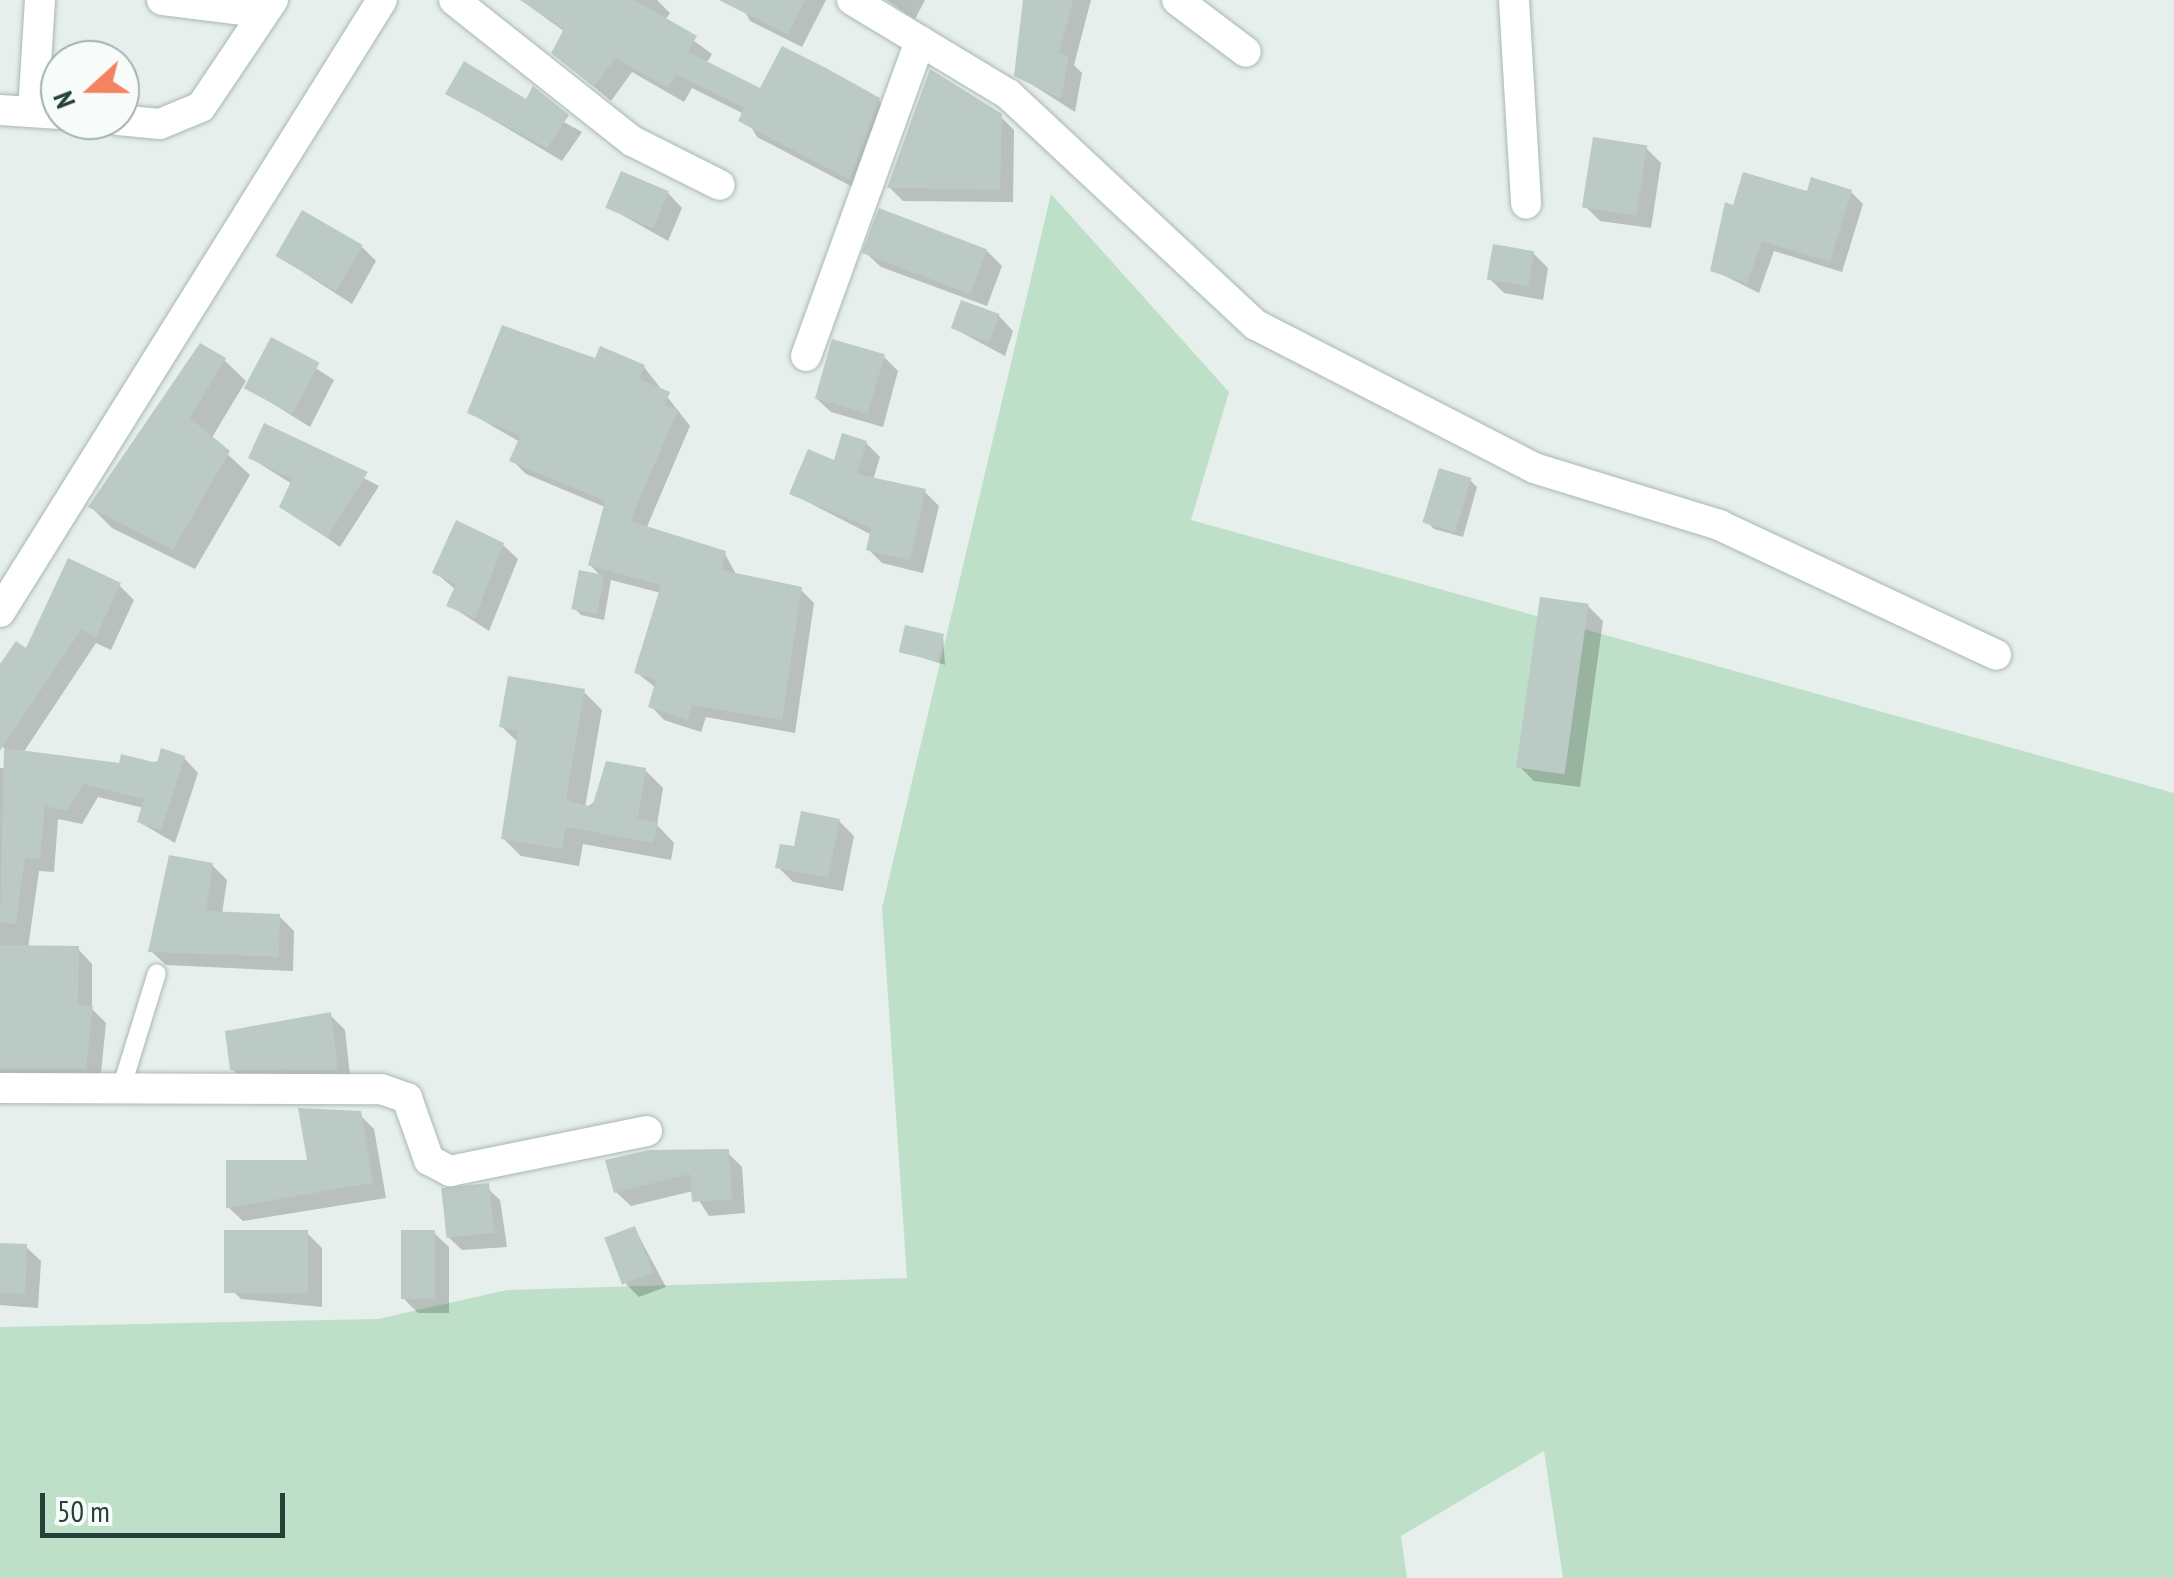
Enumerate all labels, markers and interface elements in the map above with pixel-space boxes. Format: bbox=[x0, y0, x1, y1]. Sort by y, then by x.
north arrow bbox=[40, 40, 140, 140]
text: N bbox=[43, 87, 83, 114]
scale bar bbox=[45, 1473, 290, 1535]
text: 50 m bbox=[57, 1491, 110, 1530]

